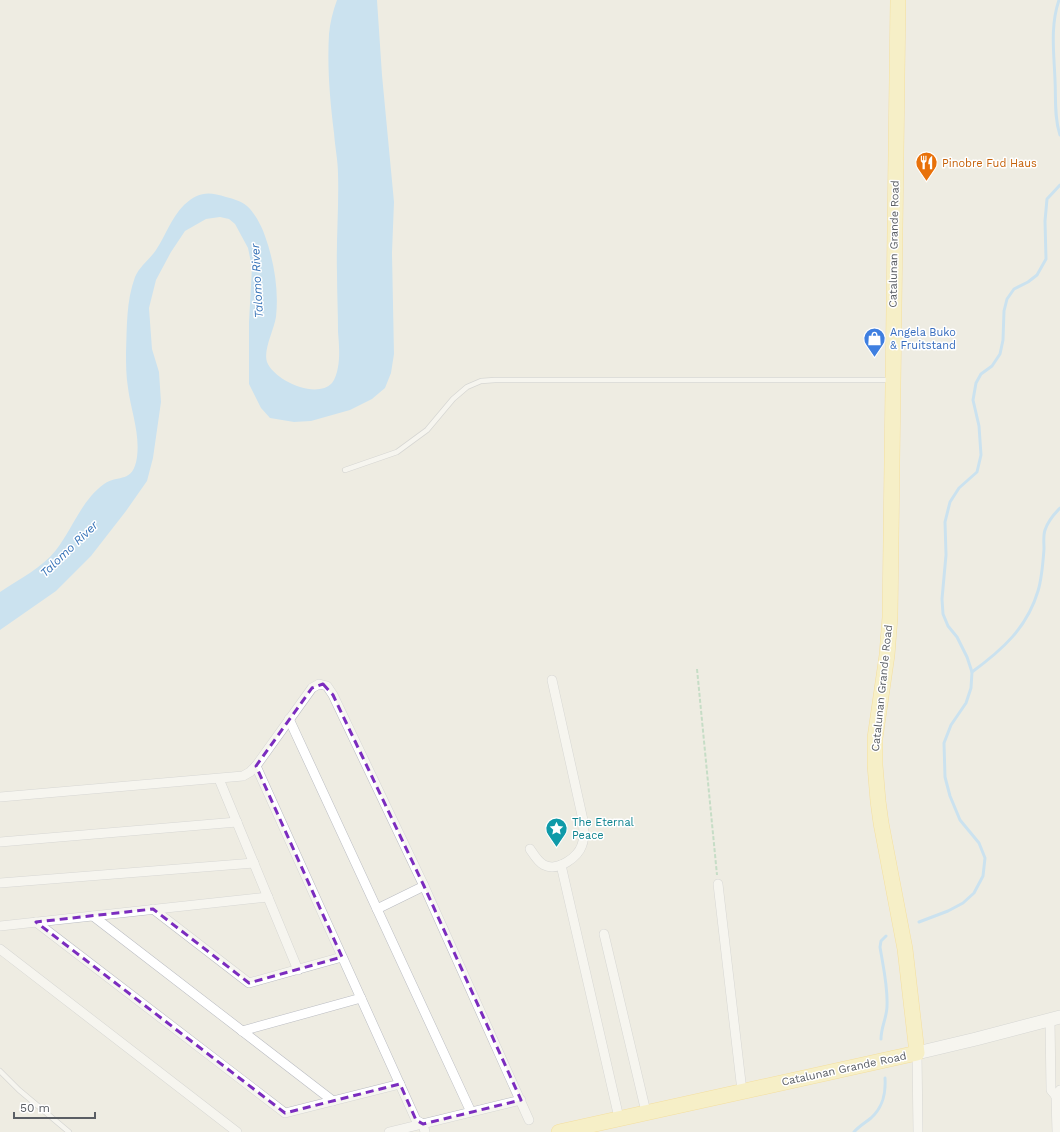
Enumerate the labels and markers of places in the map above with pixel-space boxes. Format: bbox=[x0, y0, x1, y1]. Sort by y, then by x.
restaurant icon: Pinobre Fud Haus bbox=[913, 150, 939, 183]
place label: Pinobre Fud Haus bbox=[942, 157, 1037, 170]
shop icon: Angela Buko & Fruitstand bbox=[862, 325, 888, 358]
place label: Angela Buko & Fruitstand bbox=[890, 326, 956, 352]
place icon: The Eternal Peace bbox=[544, 815, 570, 848]
place label: The Eternal Peace bbox=[572, 816, 635, 842]

